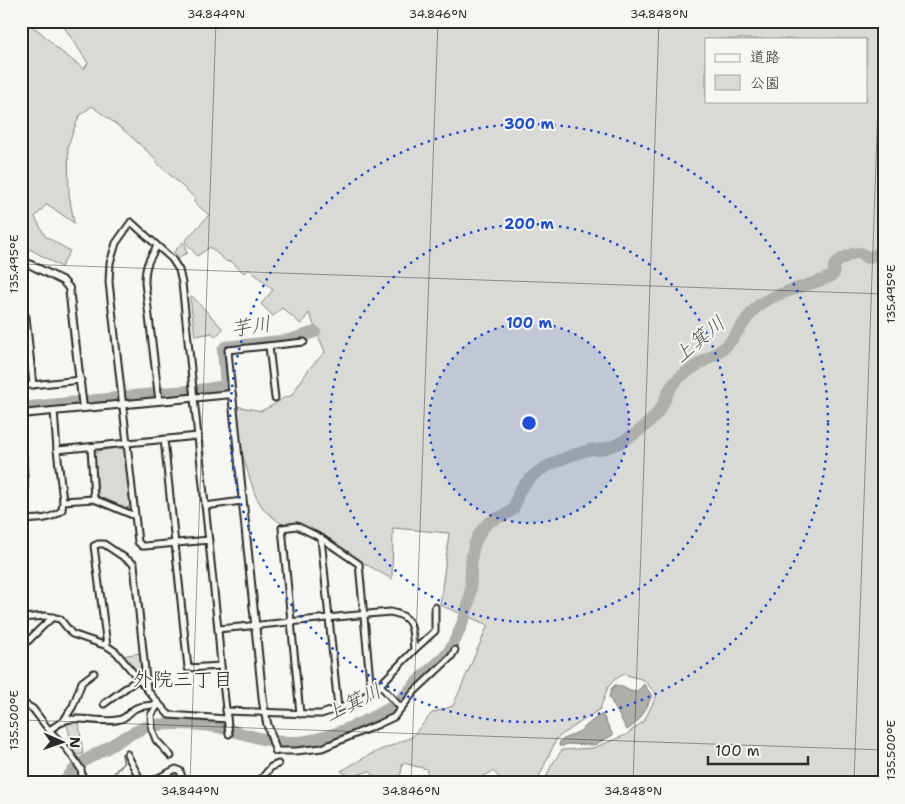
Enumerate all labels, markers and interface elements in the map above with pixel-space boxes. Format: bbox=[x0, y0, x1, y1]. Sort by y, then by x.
text: 34.844°N bbox=[187, 6, 245, 22]
text: 34.846°N bbox=[409, 6, 467, 22]
text: 34.848°N bbox=[630, 6, 688, 22]
legend bbox=[705, 38, 868, 102]
text: 道路 bbox=[750, 47, 780, 67]
text: 公園 bbox=[750, 73, 780, 93]
text: 300 m bbox=[504, 114, 554, 134]
text: 200 m bbox=[504, 214, 554, 234]
text: 135.495°E bbox=[6, 235, 22, 293]
text: 135.495°E bbox=[883, 265, 899, 323]
water label: 芋川 bbox=[229, 310, 273, 342]
water label: 上箕川 bbox=[668, 310, 730, 368]
text: 100 m bbox=[506, 313, 552, 333]
centre of rings bbox=[520, 414, 538, 432]
district label: 外院三丁目 bbox=[133, 666, 233, 692]
water label: 上箕川 bbox=[320, 677, 386, 727]
text: 135.500°E bbox=[6, 690, 22, 750]
north arrow bbox=[38, 716, 88, 766]
text: 135.500°E bbox=[883, 720, 899, 780]
scale bar bbox=[708, 734, 808, 766]
text: N bbox=[66, 737, 84, 748]
text: 100 m bbox=[715, 741, 760, 761]
text: 34.844°N bbox=[161, 783, 219, 799]
text: 34.846°N bbox=[382, 783, 440, 799]
text: 34.848°N bbox=[604, 783, 662, 799]

